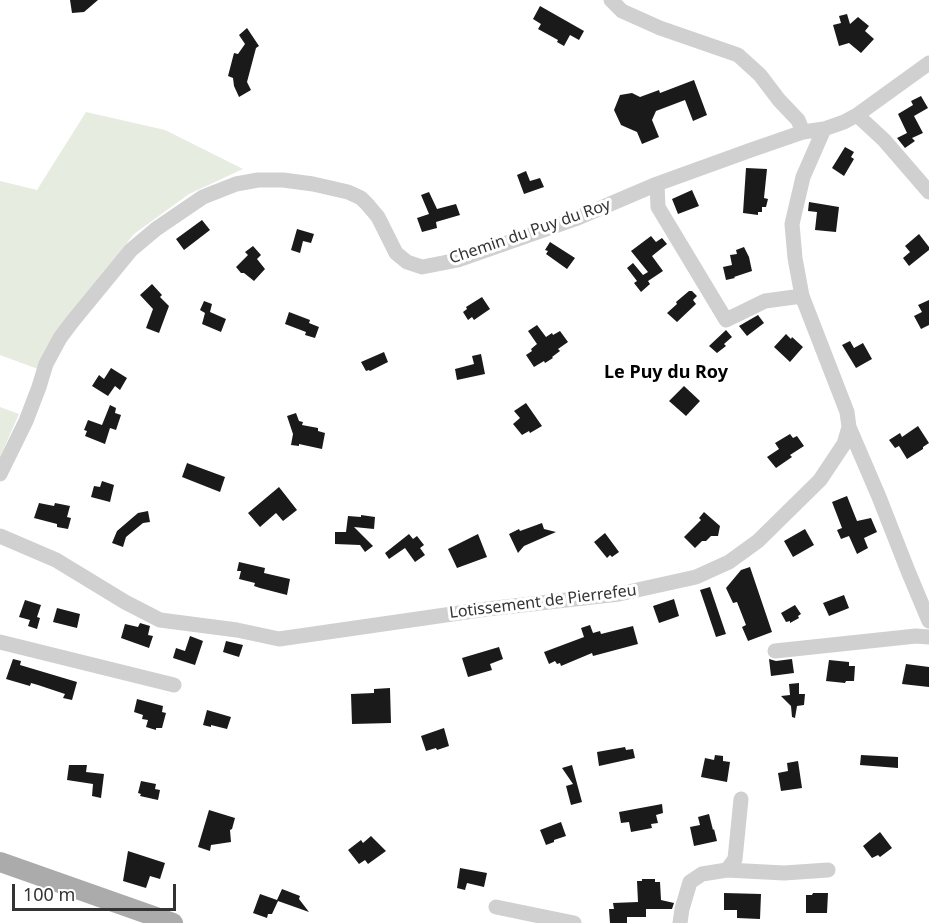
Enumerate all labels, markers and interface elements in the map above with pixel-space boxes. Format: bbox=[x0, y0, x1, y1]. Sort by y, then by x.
street label: Chemin du Puy du Roy bbox=[447, 195, 613, 269]
district label: Le Puy du Roy bbox=[604, 362, 728, 384]
street label: Lotissement de Pierrefeu bbox=[448, 581, 638, 623]
scale bar bbox=[15, 872, 178, 910]
text: 100 m bbox=[23, 882, 75, 906]

